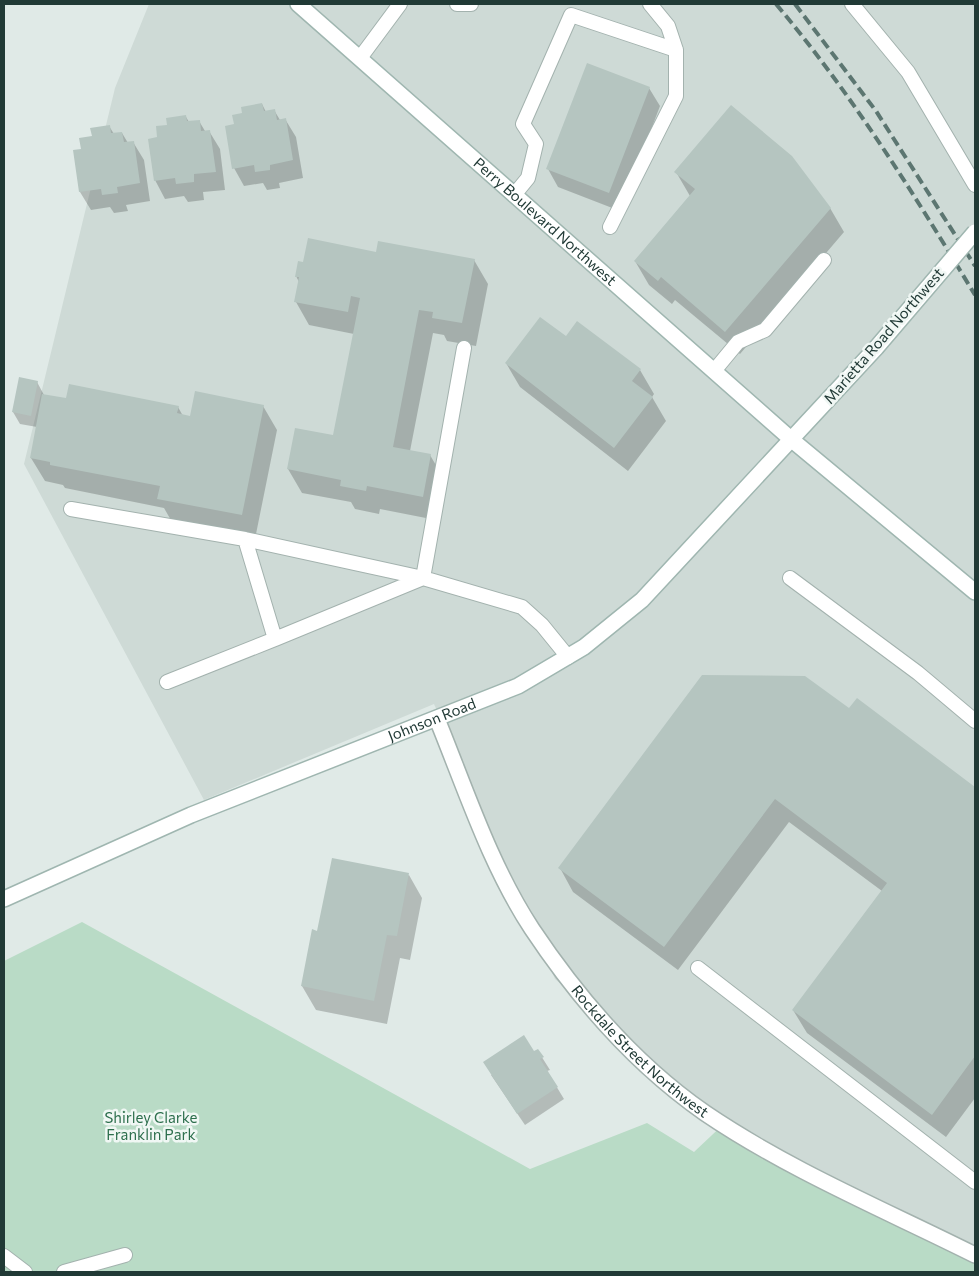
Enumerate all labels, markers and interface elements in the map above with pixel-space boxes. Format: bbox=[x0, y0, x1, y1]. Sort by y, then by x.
street label: Perry Boulevard Northwest bbox=[470, 153, 620, 289]
street label: Marietta Road Northwest bbox=[819, 264, 947, 407]
street label: Johnson Road bbox=[385, 694, 478, 744]
street label: Rockdale Street Northwest bbox=[568, 981, 712, 1121]
park label: Shirley Clarke Franklin Park bbox=[104, 1108, 198, 1143]

